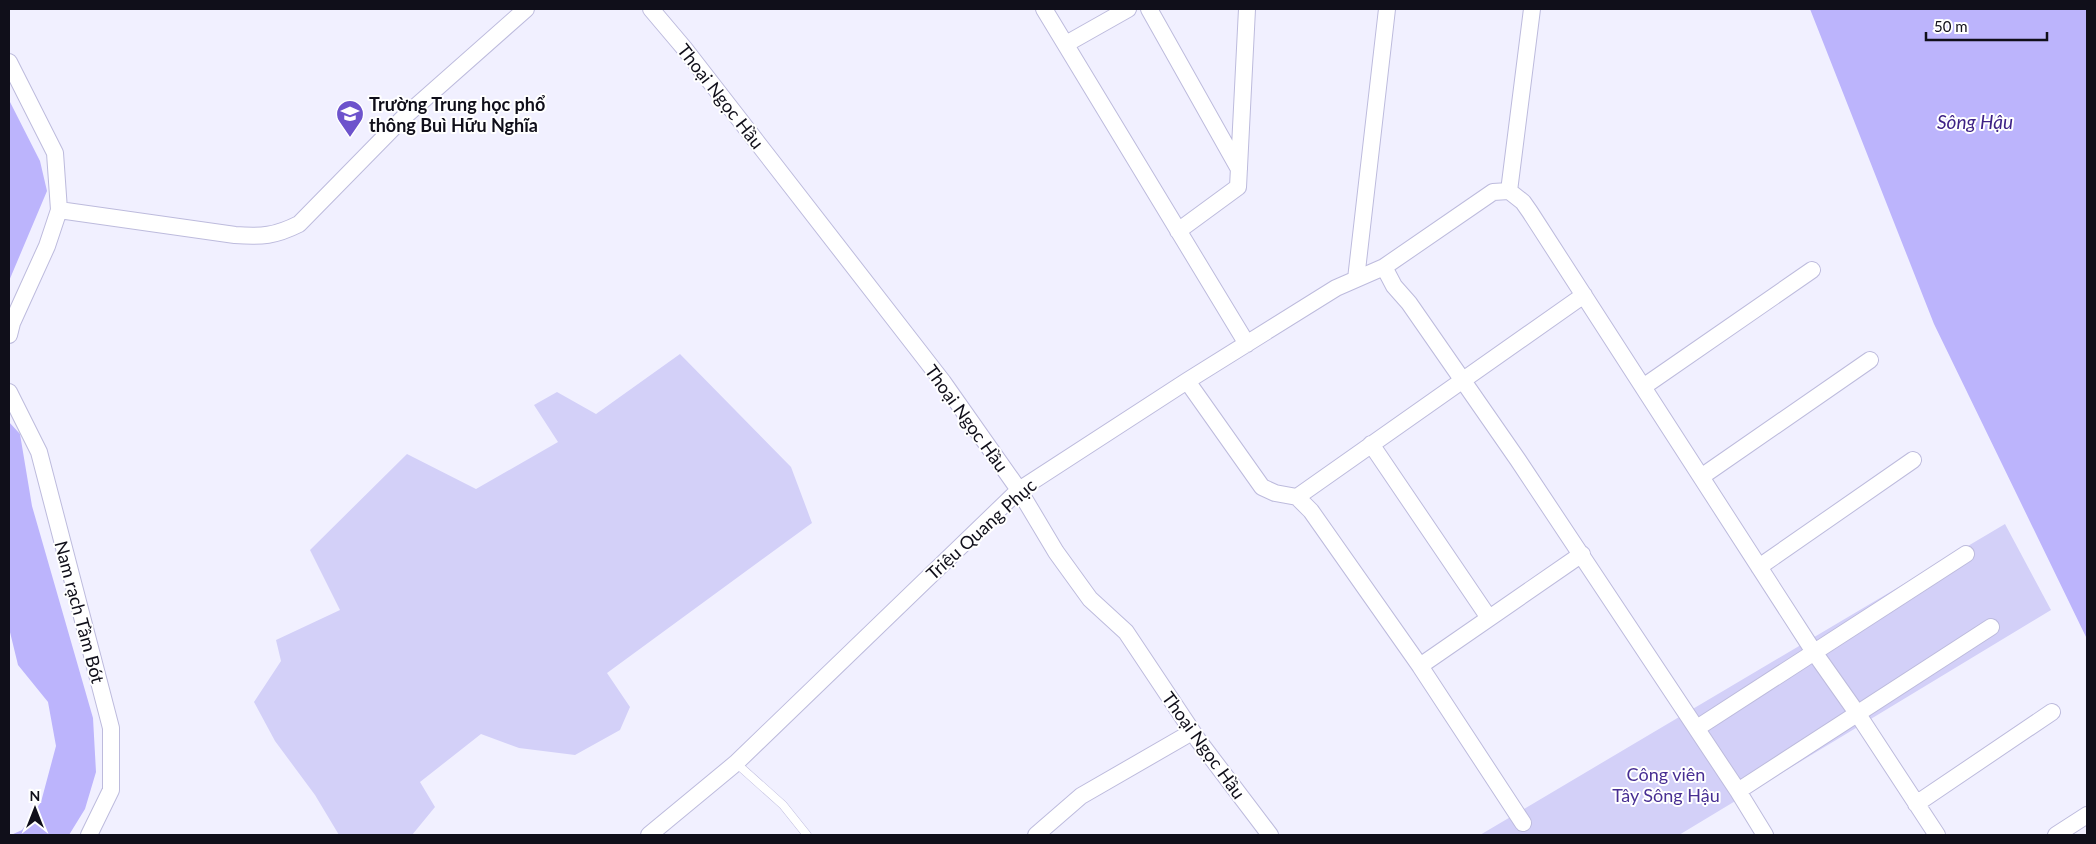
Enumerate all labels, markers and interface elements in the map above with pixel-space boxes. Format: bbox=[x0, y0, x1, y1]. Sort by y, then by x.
scale bar bbox=[1926, 10, 2047, 42]
text: 50 m bbox=[1934, 17, 1968, 35]
street label: Thoại Ngọc Hầu bbox=[673, 39, 769, 153]
place label: Trường Trung học phổ thông Buì Hữu Nghĩa bbox=[369, 93, 545, 136]
school or university icon: Trường Trung học phổ thông Buì Hữu Nghĩa bbox=[335, 99, 365, 138]
water label: Sông Hậu bbox=[1937, 110, 2013, 133]
street label: Thoại Ngọc Hầu bbox=[921, 360, 1013, 476]
street label: Triệu Quang Phục bbox=[921, 474, 1041, 584]
street label: Nam rạch Tầm Bót bbox=[50, 538, 110, 686]
street label: Thoại Ngọc Hầu bbox=[1158, 687, 1250, 803]
park label: Công viên Tây Sông Hậu bbox=[1612, 763, 1720, 806]
north arrow bbox=[10, 784, 60, 834]
text: N bbox=[30, 787, 40, 804]

